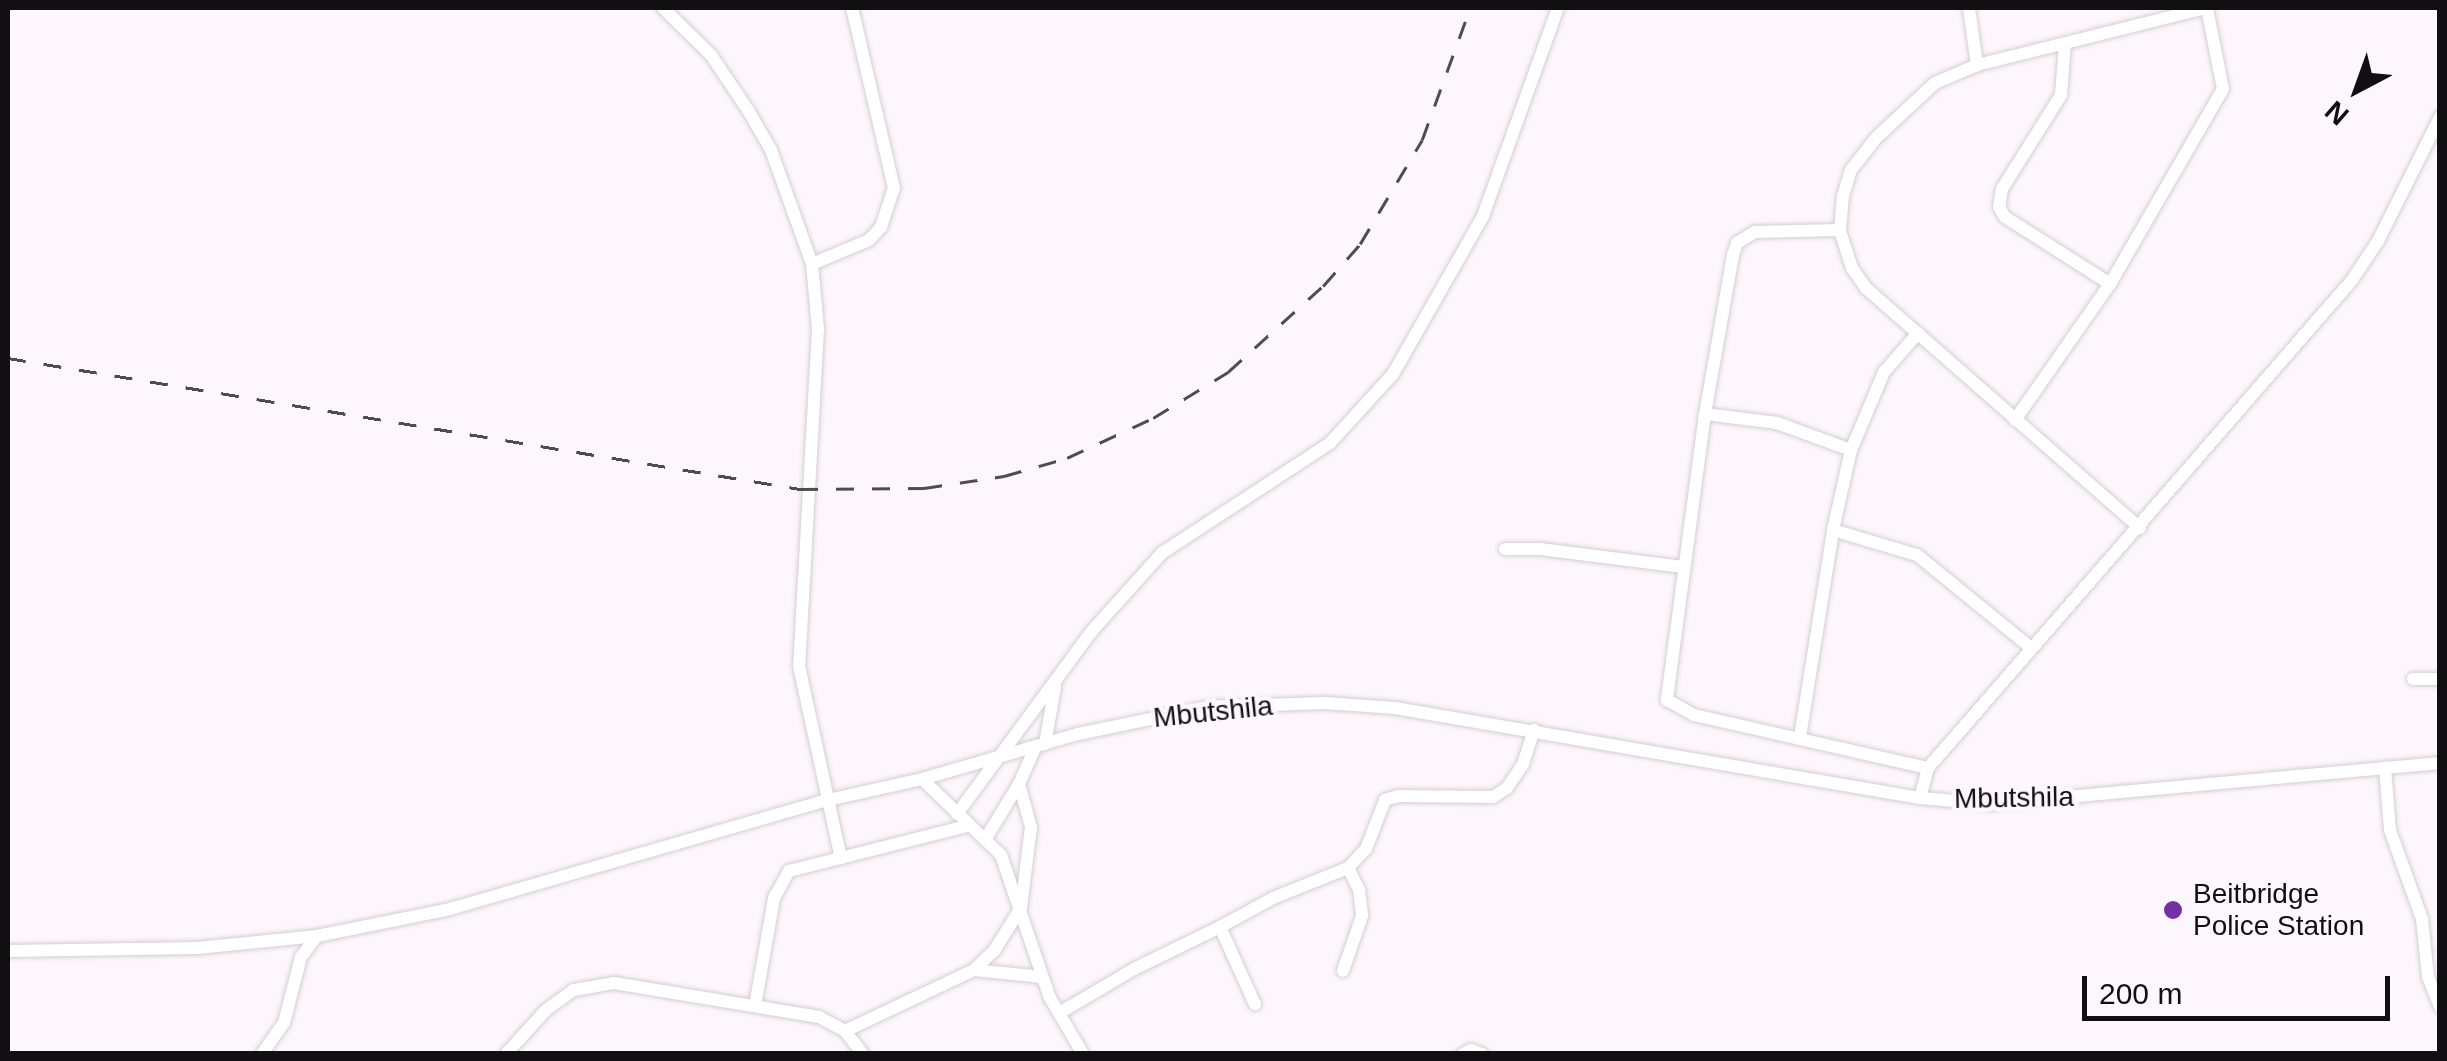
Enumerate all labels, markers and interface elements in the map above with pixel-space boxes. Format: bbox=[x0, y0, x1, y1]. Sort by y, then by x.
north arrow bbox=[2307, 40, 2407, 140]
text: N bbox=[2319, 95, 2355, 131]
street label: Mbutshila bbox=[1152, 689, 1274, 735]
street label: Mbutshila bbox=[1954, 780, 2074, 816]
place label: Beitbridge Police Station bbox=[2193, 877, 2364, 943]
marker: Beitbridge Police Station bbox=[2162, 899, 2184, 921]
scale bar bbox=[2087, 956, 2394, 1018]
text: 200 m bbox=[2099, 977, 2182, 1010]

